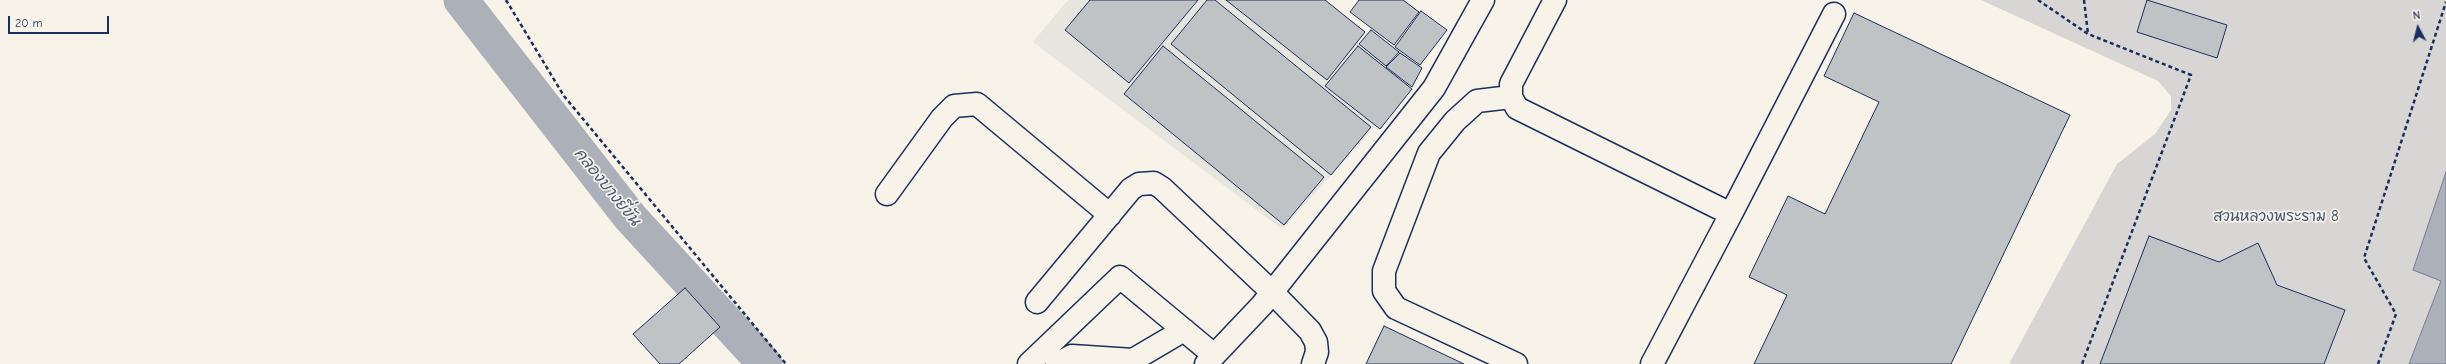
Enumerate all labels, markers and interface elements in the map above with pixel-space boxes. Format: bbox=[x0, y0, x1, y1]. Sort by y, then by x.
scale bar bbox=[10, 8, 111, 34]
north arrow bbox=[2398, 8, 2438, 48]
text: N bbox=[2412, 9, 2421, 22]
text: 20 m bbox=[15, 16, 43, 30]
water label: คลองบางยี่ขัน bbox=[570, 144, 644, 230]
park label: สวนหลวงพระราม 8 bbox=[2213, 208, 2339, 226]

